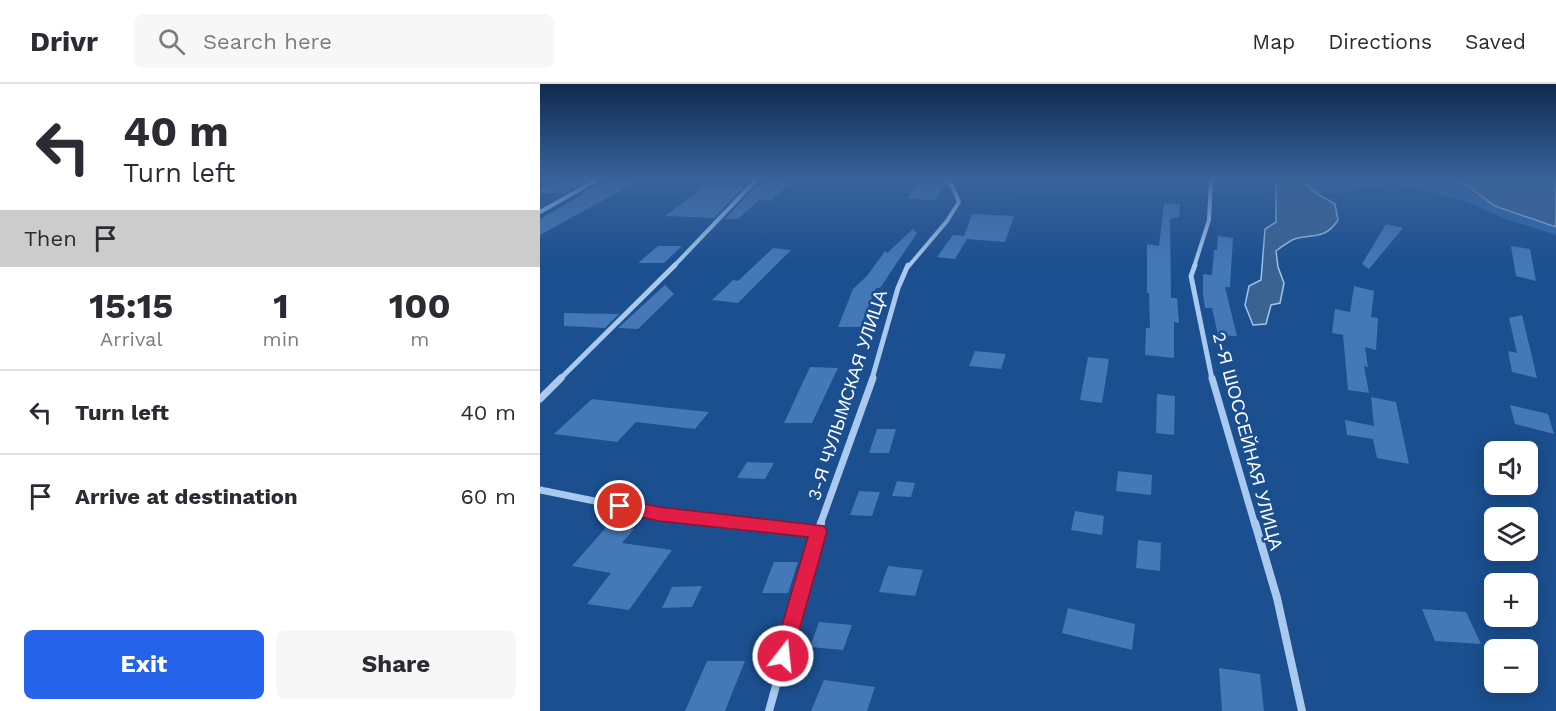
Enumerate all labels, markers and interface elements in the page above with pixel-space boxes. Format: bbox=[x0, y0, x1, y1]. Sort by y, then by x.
search box bbox=[134, 14, 554, 68]
text: Drivr bbox=[30, 25, 98, 58]
icon: search bbox=[155, 25, 188, 58]
text: Search here bbox=[203, 29, 332, 54]
text: Map bbox=[1252, 29, 1295, 54]
text: Directions bbox=[1328, 29, 1432, 54]
text: Saved bbox=[1465, 29, 1526, 54]
text: 40 m bbox=[123, 107, 229, 156]
icon: left bbox=[24, 108, 102, 186]
text: Turn left bbox=[123, 157, 235, 189]
icon: arrive bbox=[89, 222, 122, 255]
text: Then bbox=[24, 226, 77, 251]
text: 15:15 bbox=[89, 285, 173, 327]
text: 1 bbox=[273, 285, 289, 327]
text: 100 bbox=[389, 285, 451, 327]
street label: 3-Я ЧУЛЫМСКАЯ УЛИЦА bbox=[803, 287, 891, 503]
text: Arrival bbox=[100, 327, 163, 351]
text: min bbox=[263, 327, 299, 351]
text: m bbox=[410, 327, 429, 351]
street label: 2-Я ШОССЕЙНАЯ УЛИЦА bbox=[1209, 330, 1287, 552]
icon: left bbox=[24, 396, 57, 429]
text: Turn left bbox=[75, 400, 169, 425]
text: 40 m bbox=[460, 400, 516, 425]
map controls bbox=[1484, 441, 1538, 693]
button: sound bbox=[1484, 441, 1538, 495]
icon: arrive bbox=[24, 480, 57, 513]
pin bbox=[594, 480, 645, 531]
text: Arrive at destination bbox=[75, 484, 298, 509]
text: 60 m bbox=[460, 484, 516, 509]
icon: arrive bbox=[603, 489, 636, 522]
button: layers bbox=[1484, 507, 1538, 561]
button: + bbox=[1484, 573, 1538, 627]
position arrow bbox=[751, 624, 815, 688]
button: Exit bbox=[24, 630, 264, 699]
button: Share bbox=[276, 630, 516, 699]
button: − bbox=[1484, 639, 1538, 693]

